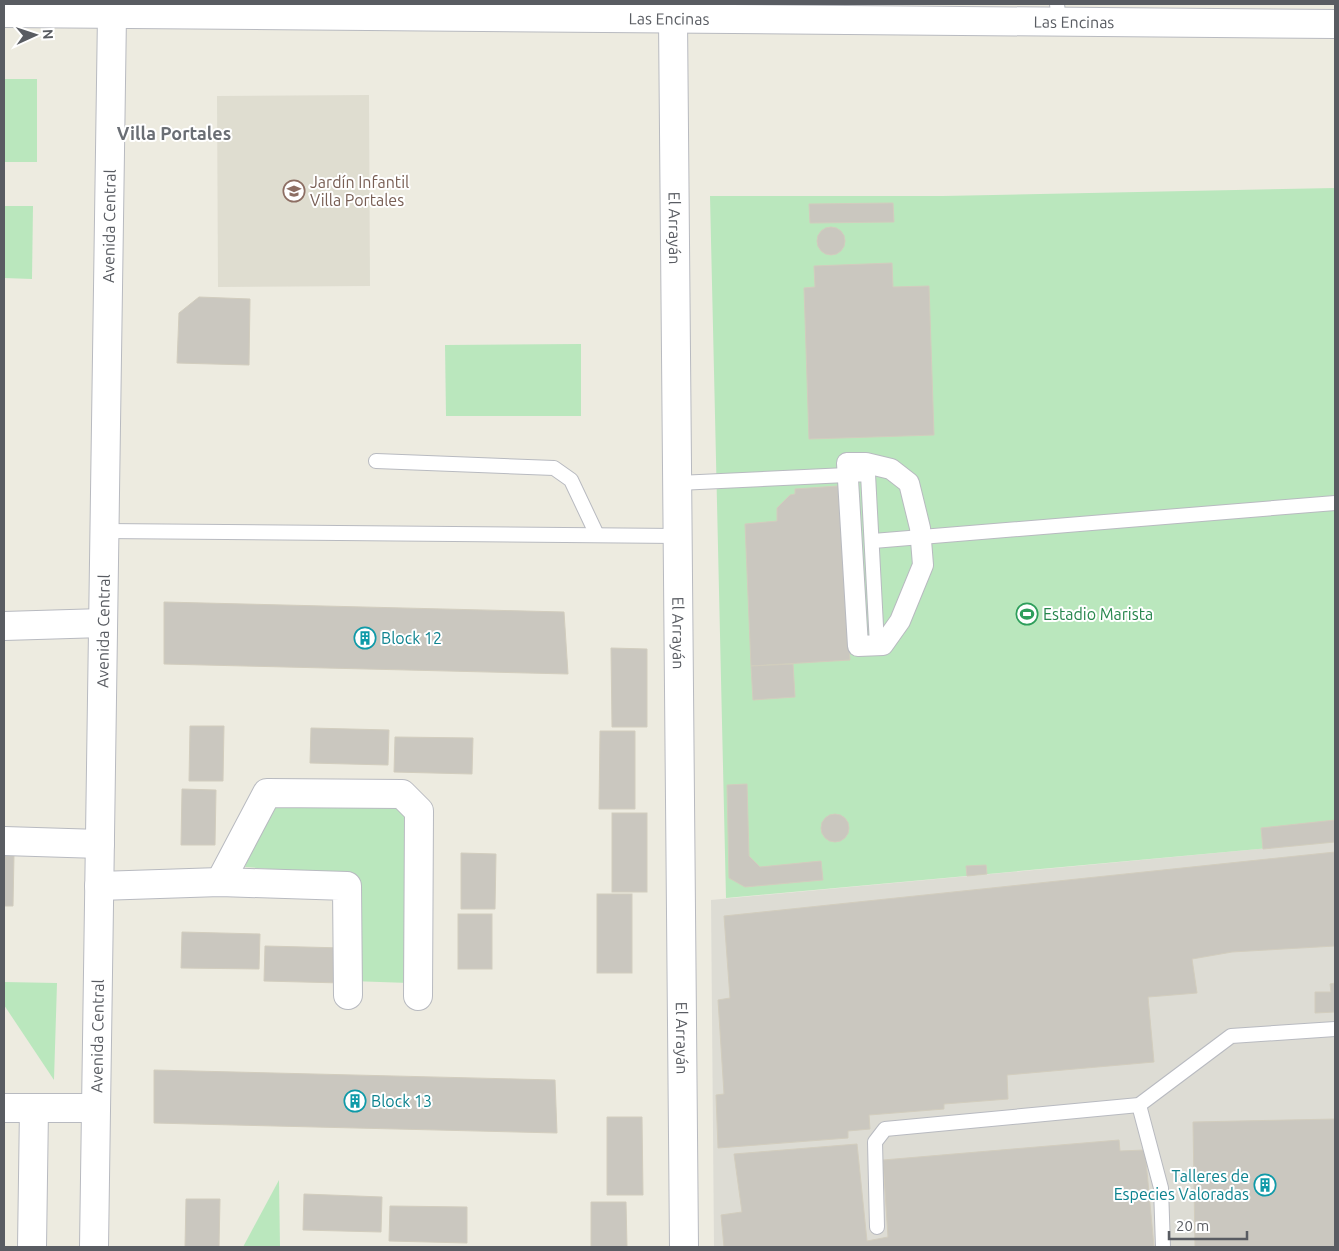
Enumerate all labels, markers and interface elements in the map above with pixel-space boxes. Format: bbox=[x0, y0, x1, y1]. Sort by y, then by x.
street label: Las Encinas bbox=[628, 9, 710, 28]
north arrow bbox=[10, 10, 60, 60]
street label: Las Encinas bbox=[1033, 13, 1114, 31]
text: N bbox=[40, 29, 56, 40]
district label: Villa Portales bbox=[117, 123, 231, 143]
street label: Avenida Central bbox=[99, 169, 119, 283]
place label: Jardín Infantil Villa Portales bbox=[310, 173, 409, 209]
school or university icon: Jardín Infantil Villa Portales bbox=[282, 179, 306, 203]
street label: El Arrayán bbox=[666, 192, 684, 264]
street label: Avenida Central bbox=[93, 574, 113, 688]
street label: El Arrayán bbox=[669, 597, 688, 669]
sports icon: Estadio Marista bbox=[1015, 602, 1039, 626]
place label: Estadio Marista bbox=[1043, 605, 1153, 623]
building icon: Block 12 bbox=[353, 626, 377, 650]
place label: Block 12 bbox=[381, 629, 442, 647]
street label: Avenida Central bbox=[87, 979, 107, 1093]
street label: El Arrayán bbox=[673, 1002, 691, 1074]
building icon: Block 13 bbox=[343, 1089, 367, 1113]
place label: Block 13 bbox=[371, 1092, 432, 1110]
place label: Talleres de Especies Valoradas bbox=[1114, 1167, 1249, 1203]
building icon: Talleres de Especies Valoradas bbox=[1253, 1173, 1277, 1197]
scale bar bbox=[1169, 1208, 1246, 1240]
text: 20 m bbox=[1176, 1217, 1209, 1234]

